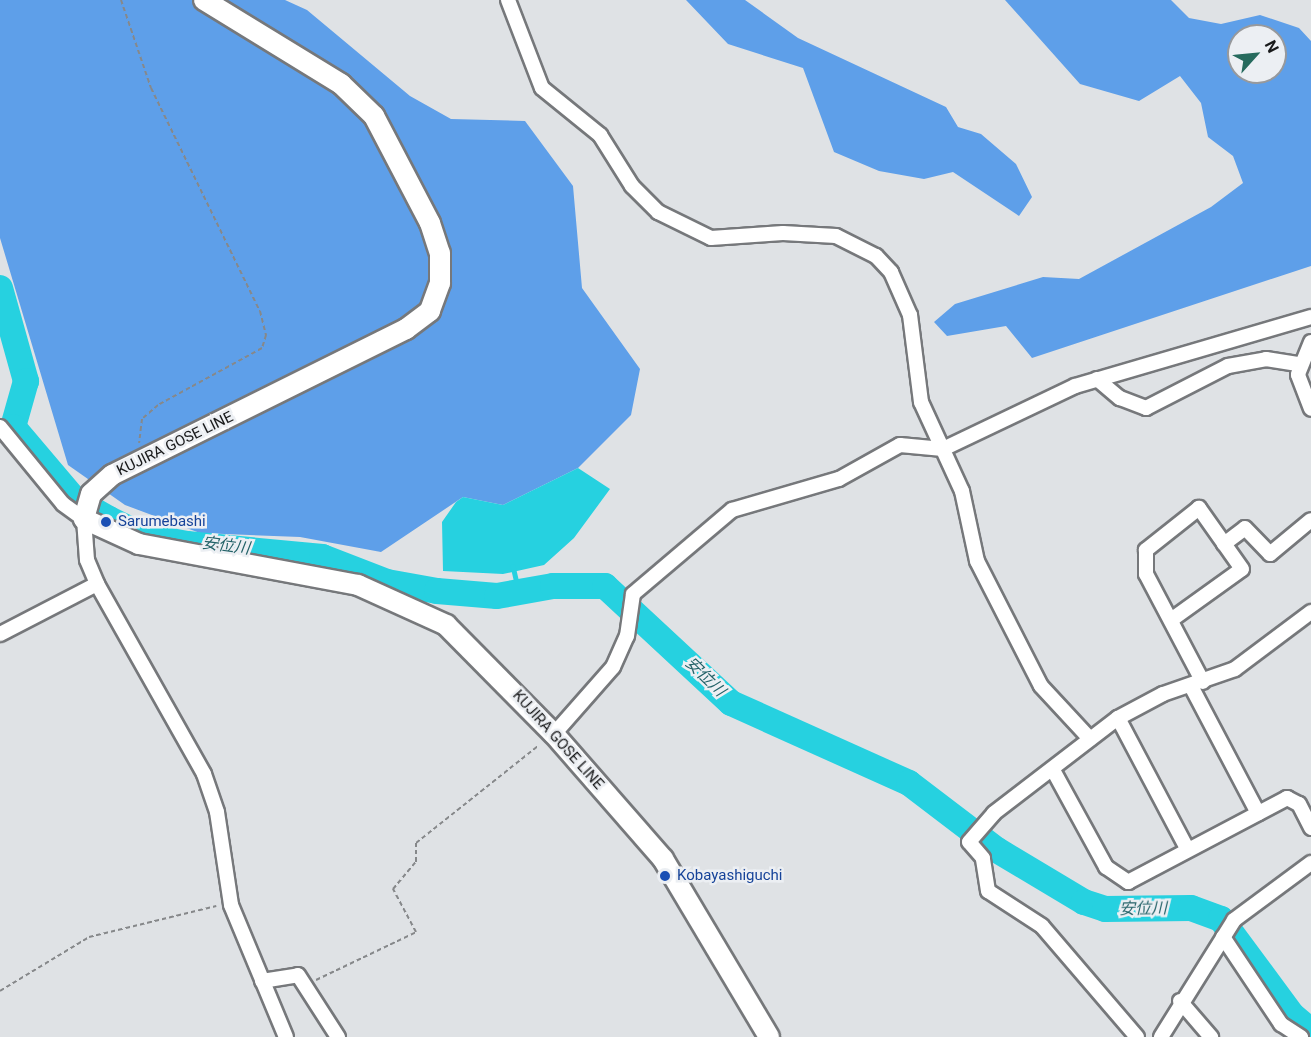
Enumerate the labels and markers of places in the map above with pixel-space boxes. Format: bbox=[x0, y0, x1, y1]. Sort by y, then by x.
place label: Sarumebashi bbox=[118, 513, 206, 531]
marker: Sarumebashi bbox=[99, 515, 113, 529]
place label: Kobayashiguchi bbox=[677, 867, 782, 885]
marker: Kobayashiguchi bbox=[658, 869, 672, 883]

